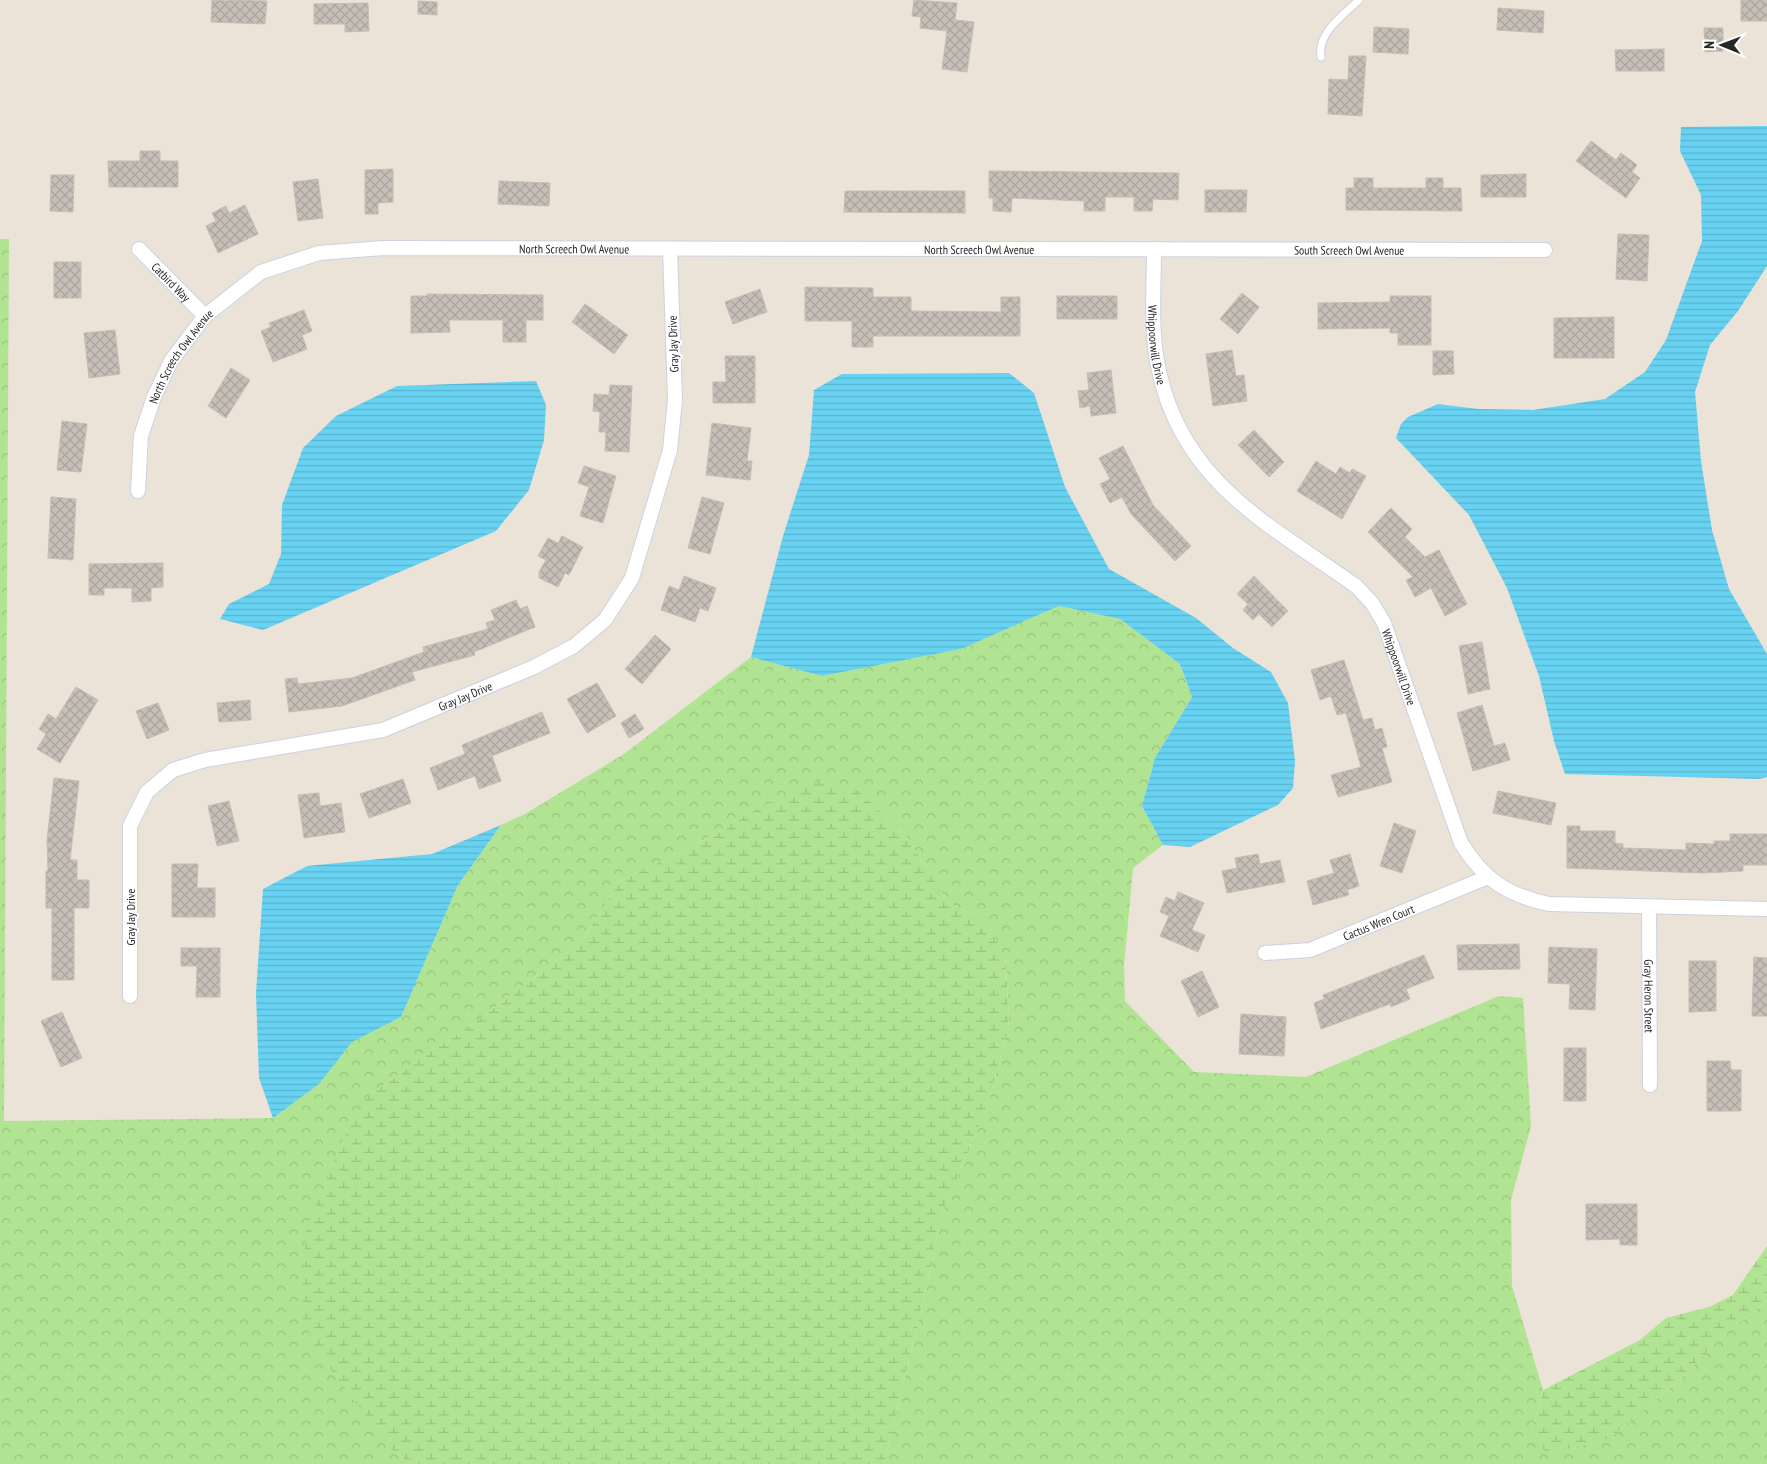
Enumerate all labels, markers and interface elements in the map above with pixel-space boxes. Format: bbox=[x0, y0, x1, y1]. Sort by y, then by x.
north arrow bbox=[1697, 20, 1747, 70]
text: N bbox=[1700, 41, 1718, 49]
street label: North Screech Owl Avenue bbox=[519, 241, 629, 256]
street label: North Screech Owl Avenue bbox=[924, 241, 1034, 257]
street label: South Screech Owl Avenue bbox=[1294, 242, 1404, 257]
street label: Catbird Way bbox=[149, 259, 194, 305]
street label: North Screech Owl Avenue bbox=[145, 305, 216, 405]
street label: Whippoorwill Drive bbox=[1146, 305, 1169, 386]
street label: Gray Jay Drive bbox=[665, 315, 681, 373]
street label: Whippoorwill Drive bbox=[1379, 627, 1420, 707]
street label: Gray Jay Drive bbox=[436, 678, 494, 714]
street label: Gray Jay Drive bbox=[123, 889, 138, 945]
street label: Cactus Wren Court bbox=[1341, 900, 1417, 943]
street label: Gray Heron Street bbox=[1642, 959, 1657, 1033]

